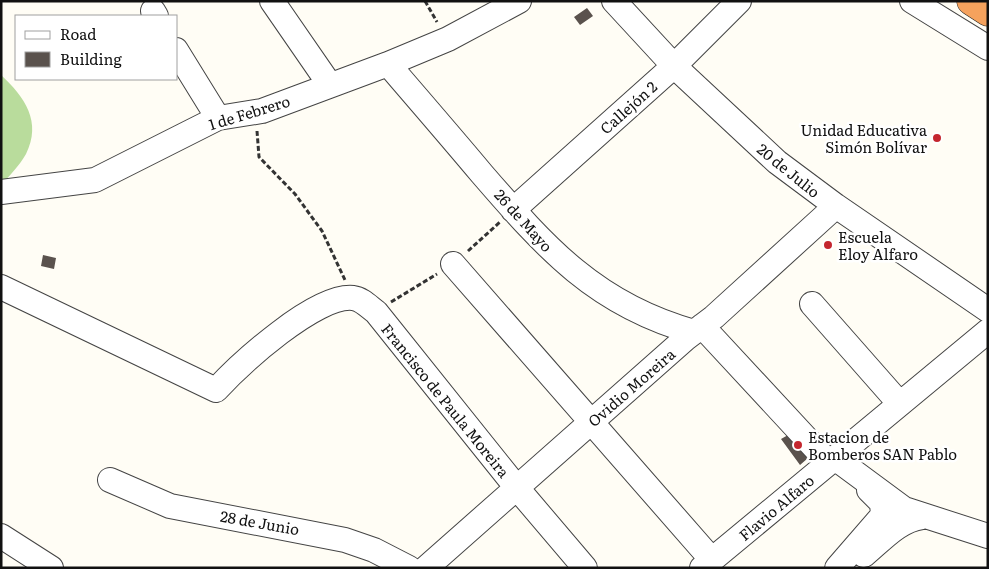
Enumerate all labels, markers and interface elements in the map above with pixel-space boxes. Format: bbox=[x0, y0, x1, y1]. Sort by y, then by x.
legend bbox=[15, 15, 178, 80]
text: Road bbox=[60, 22, 96, 45]
text: Building bbox=[60, 47, 122, 70]
street label: Callejón 2 bbox=[594, 75, 662, 139]
street label: 1 de Febrero bbox=[205, 89, 293, 135]
place label: Unidad Educativa Simón Bolívar bbox=[800, 118, 928, 158]
marker: Unidad Educativa Simón Bolívar bbox=[931, 132, 943, 144]
street label: 20 de Julio bbox=[752, 137, 826, 203]
street label: 26 de Mayo bbox=[490, 183, 559, 257]
place label: Escuela Eloy Alfaro bbox=[838, 225, 918, 265]
marker: Escuela Eloy Alfaro bbox=[822, 239, 834, 251]
street label: Francisco de Paula Moreira bbox=[376, 318, 516, 483]
street label: Ovidio Moreira bbox=[582, 342, 681, 432]
place label: Estacion de Bomberos SAN Pablo bbox=[808, 425, 957, 465]
marker: Estacion de Bomberos SAN Pablo bbox=[792, 439, 804, 451]
street label: Flavio Alfaro bbox=[733, 468, 819, 546]
street label: 28 de Junio bbox=[219, 504, 301, 540]

